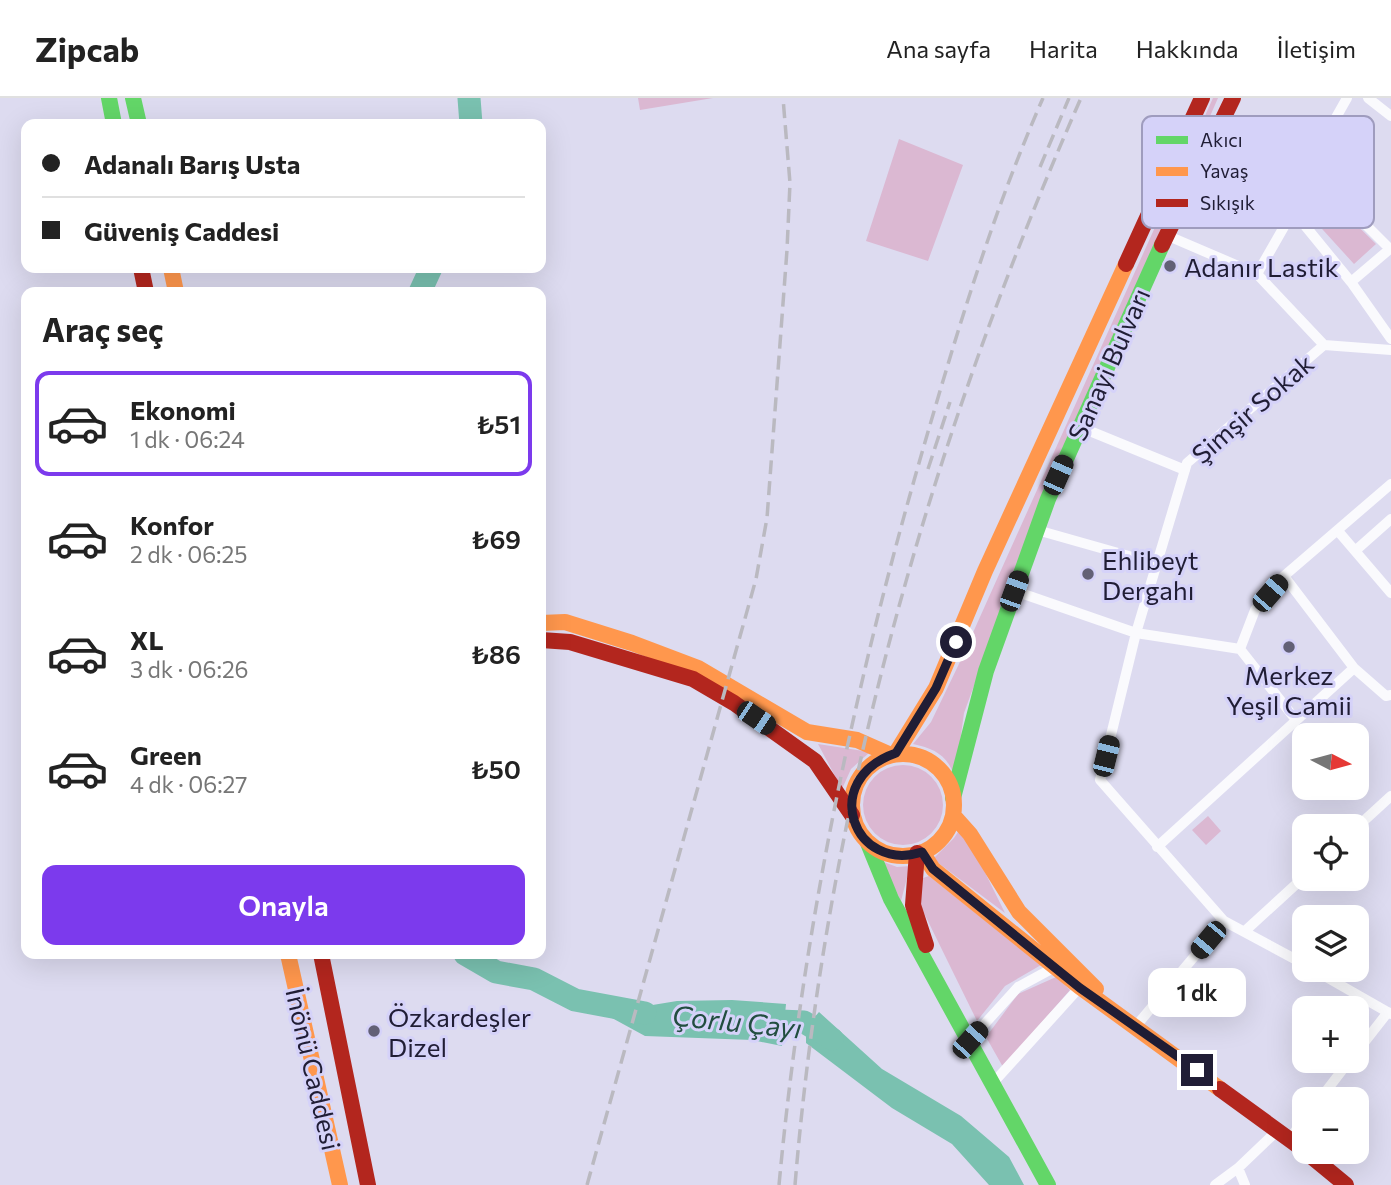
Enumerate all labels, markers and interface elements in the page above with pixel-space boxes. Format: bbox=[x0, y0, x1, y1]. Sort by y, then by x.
text: Zipcab bbox=[35, 28, 139, 69]
text: Ana sayfa bbox=[886, 34, 991, 63]
text: Harita bbox=[1029, 34, 1098, 63]
text: Hakkında bbox=[1136, 34, 1239, 63]
text: İletişim bbox=[1277, 34, 1356, 63]
legend bbox=[1142, 116, 1374, 228]
text: Akıcı bbox=[1200, 128, 1243, 151]
text: Adanalı Barış Usta bbox=[84, 148, 301, 179]
text: Yavaş bbox=[1200, 159, 1248, 182]
text: Sıkışık bbox=[1200, 191, 1255, 214]
text: Güveniş Caddesi bbox=[84, 215, 279, 246]
place label: Adanır Lastik bbox=[1184, 251, 1339, 282]
marker: Adanır Lastik bbox=[1162, 258, 1178, 274]
street label: Sanayi Bulvarı bbox=[1061, 283, 1155, 445]
text: Araç seç bbox=[42, 309, 164, 349]
street label: Şimşir Sokak bbox=[1185, 347, 1319, 469]
icon: car bbox=[46, 392, 109, 455]
text: Ekonomi bbox=[130, 394, 236, 425]
text: ₺51 bbox=[476, 408, 521, 439]
text: 1 dk · 06:24 bbox=[130, 425, 245, 453]
car bbox=[1040, 452, 1077, 498]
icon: car bbox=[46, 507, 109, 570]
text: Konfor bbox=[130, 509, 214, 540]
text: ₺69 bbox=[471, 523, 521, 554]
text: 2 dk · 06:25 bbox=[130, 540, 248, 568]
place label: Ehlibeyt Dergahı bbox=[1102, 544, 1199, 605]
marker: Ehlibeyt Dergahı bbox=[1080, 566, 1096, 582]
car bbox=[997, 568, 1032, 614]
car bbox=[1249, 570, 1292, 616]
icon: car bbox=[46, 622, 109, 685]
text: XL bbox=[130, 624, 164, 655]
route start bbox=[940, 626, 972, 658]
text: ₺86 bbox=[471, 638, 521, 669]
marker: Merkez Yeşil Camii bbox=[1281, 639, 1297, 655]
text: 3 dk · 06:26 bbox=[130, 655, 249, 683]
place label: Merkez Yeşil Camii bbox=[1226, 659, 1352, 720]
car bbox=[733, 698, 780, 738]
north arrow bbox=[1292, 723, 1368, 800]
map controls bbox=[1292, 723, 1369, 1164]
car bbox=[1091, 733, 1122, 779]
icon: car bbox=[46, 737, 109, 800]
text: Green bbox=[130, 739, 202, 770]
text: ₺50 bbox=[471, 753, 521, 784]
text: 4 dk · 06:27 bbox=[130, 770, 247, 798]
button: locate bbox=[1292, 814, 1369, 891]
button: Onayla bbox=[42, 865, 525, 945]
button: layers bbox=[1292, 905, 1369, 982]
car bbox=[1187, 917, 1230, 963]
callout: 1 dk bbox=[1148, 968, 1246, 1018]
text: 1 dk bbox=[1177, 978, 1217, 1006]
street label: İnönü Caddesi bbox=[280, 985, 348, 1153]
button: + bbox=[1292, 996, 1369, 1073]
water label: Çorlu Çayı bbox=[671, 997, 803, 1045]
place label: Özkardeşler Dizel bbox=[388, 1001, 531, 1062]
car bbox=[949, 1017, 992, 1063]
marker: Özkardeşler Dizel bbox=[366, 1023, 382, 1039]
route end bbox=[1181, 1054, 1213, 1086]
button: − bbox=[1292, 1087, 1369, 1164]

